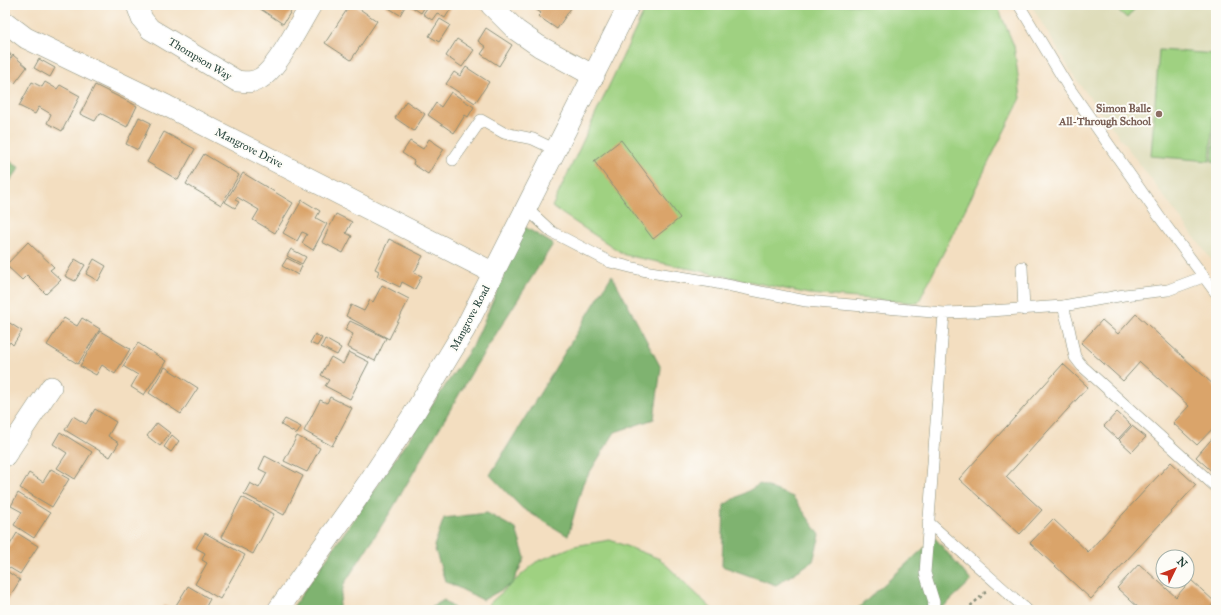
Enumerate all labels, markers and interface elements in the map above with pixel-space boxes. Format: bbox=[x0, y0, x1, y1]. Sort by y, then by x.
street label: Thompson Way bbox=[166, 35, 235, 83]
place label: Simon Balle All-Through School bbox=[1058, 102, 1152, 128]
marker: Simon Balle All-Through School bbox=[1154, 109, 1164, 119]
street label: Mangrove Drive bbox=[213, 125, 285, 171]
street label: Mangrove Road bbox=[447, 283, 493, 353]
north arrow bbox=[1155, 549, 1195, 589]
text: N bbox=[1174, 555, 1190, 571]

